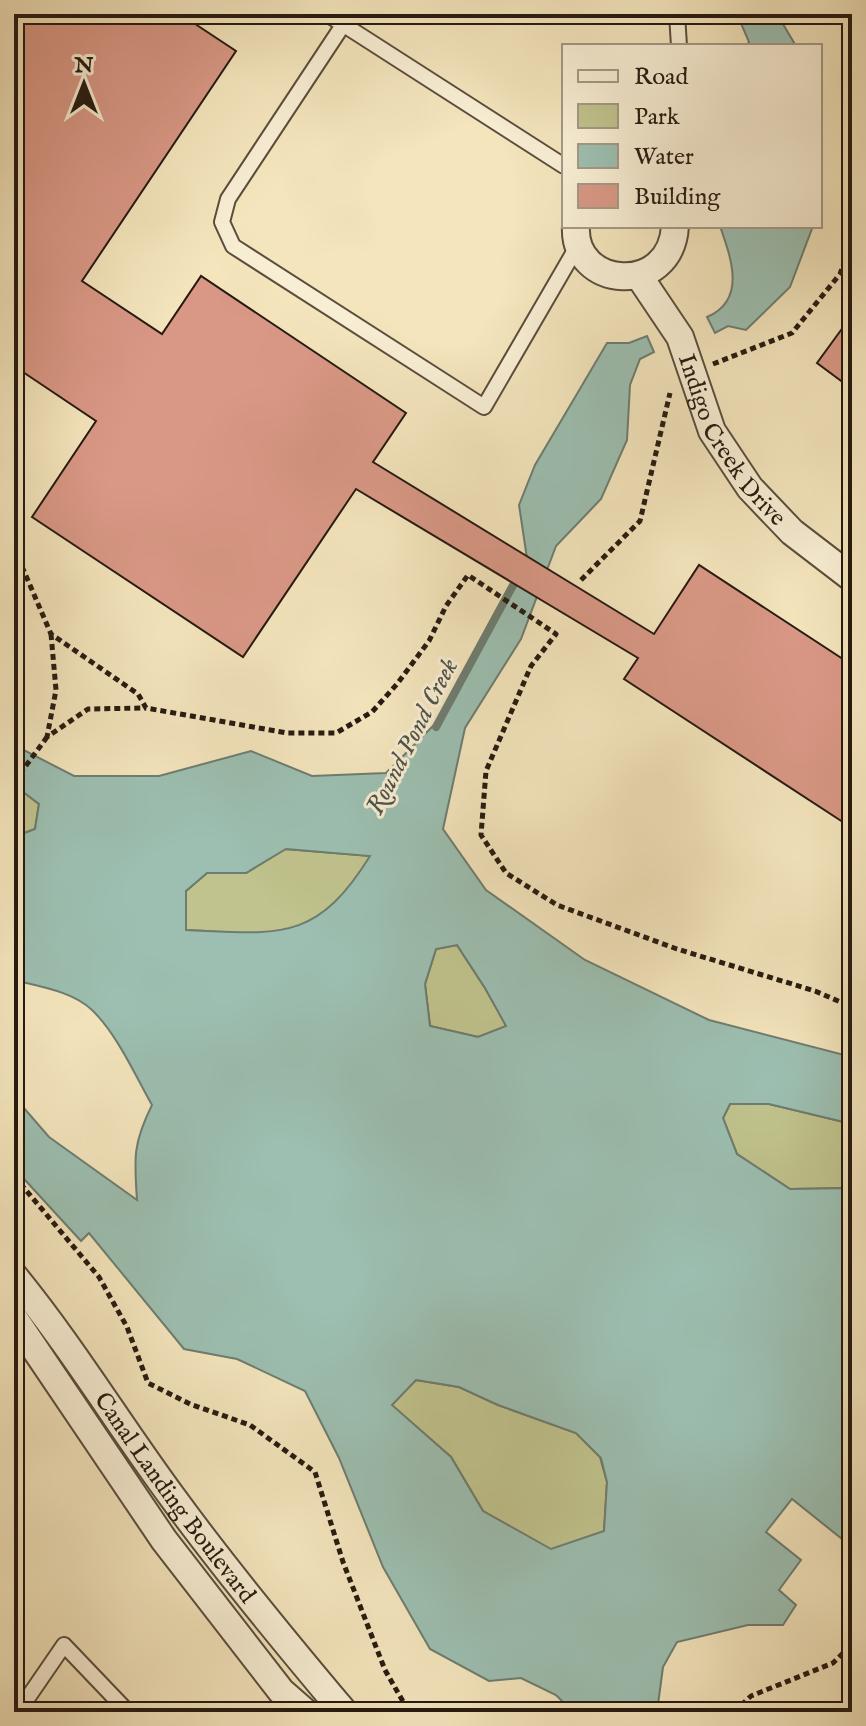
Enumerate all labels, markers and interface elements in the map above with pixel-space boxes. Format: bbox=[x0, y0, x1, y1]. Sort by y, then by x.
north arrow bbox=[44, 44, 124, 124]
legend bbox=[562, 44, 822, 228]
text: N bbox=[73, 52, 94, 80]
text: Road bbox=[634, 62, 688, 93]
text: Park bbox=[634, 102, 680, 133]
text: Water bbox=[634, 142, 694, 173]
text: Building bbox=[634, 182, 721, 213]
street label: Indigo Creek Drive bbox=[670, 350, 792, 533]
water label: Round Pond Creek bbox=[359, 652, 466, 820]
street label: Canal Landing Boulevard bbox=[87, 1387, 262, 1610]

